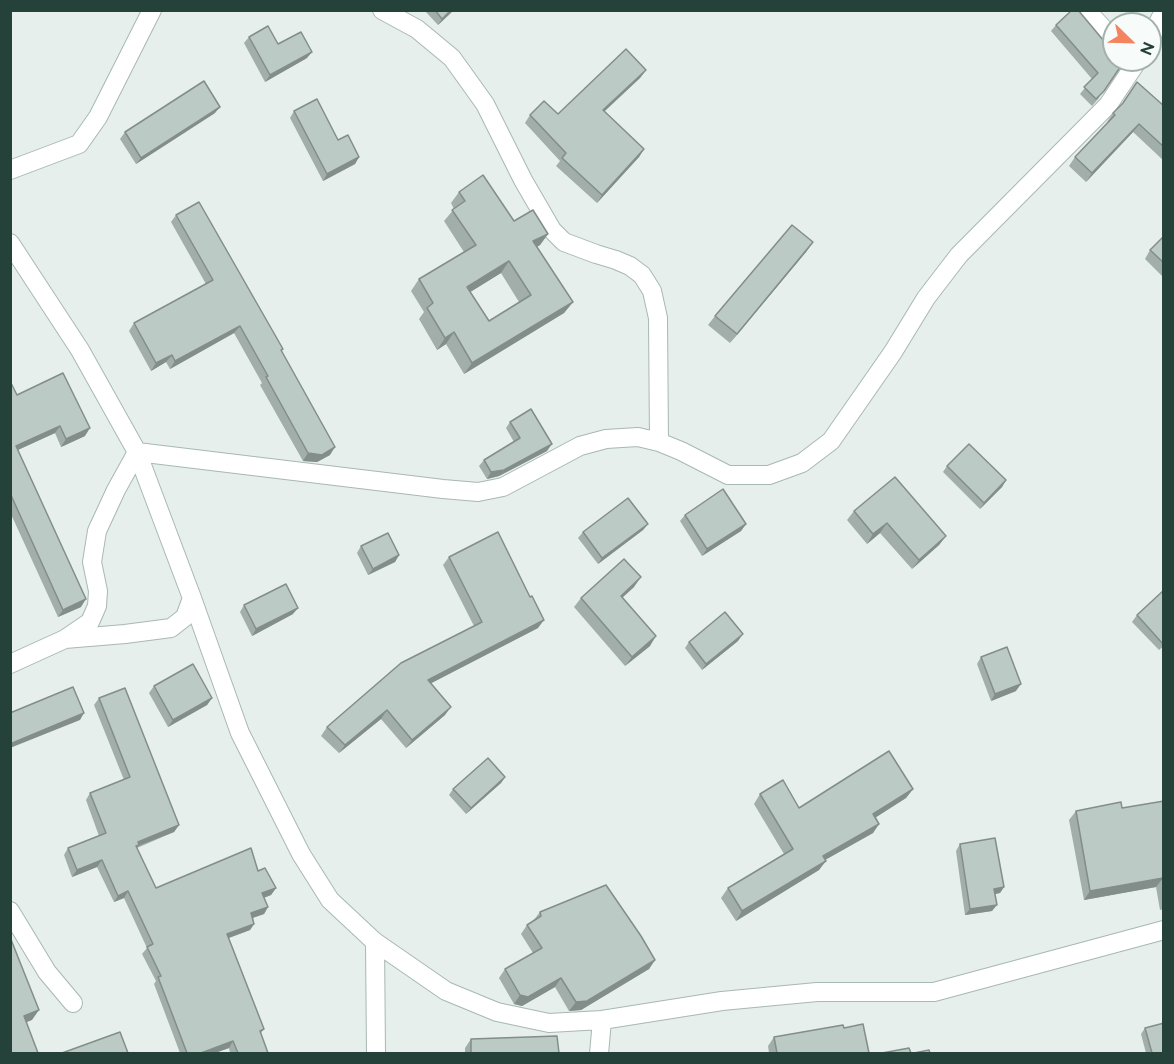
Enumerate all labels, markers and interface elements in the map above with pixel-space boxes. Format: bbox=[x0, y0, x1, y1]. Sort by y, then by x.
north arrow bbox=[1102, 12, 1162, 72]
text: N bbox=[1136, 39, 1158, 58]

